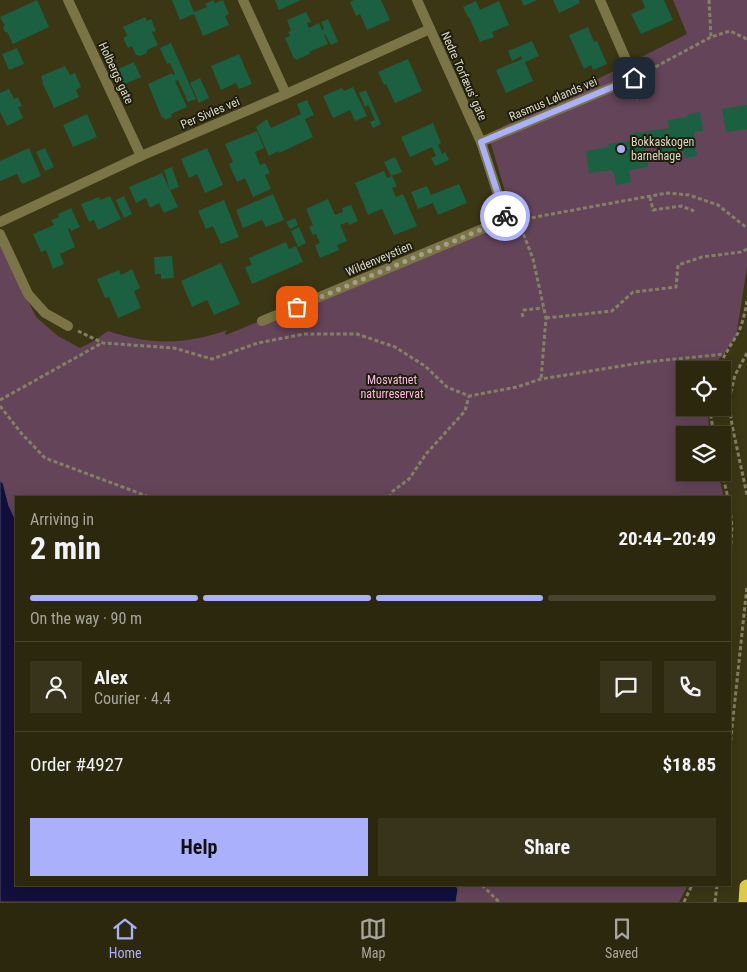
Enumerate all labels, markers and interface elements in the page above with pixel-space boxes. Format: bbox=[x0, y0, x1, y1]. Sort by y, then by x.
street label: Nedre Torfæus' gate bbox=[438, 29, 490, 123]
street label: Holbergs gate bbox=[96, 40, 137, 106]
pin bbox=[613, 57, 655, 99]
icon: home bbox=[620, 64, 648, 92]
street label: Rasmus Lølands vei bbox=[507, 74, 599, 124]
street label: Per Sivles vei bbox=[178, 94, 242, 132]
place label: Bokkaskogen barnehage bbox=[631, 135, 695, 163]
marker: Bokkaskogen barnehage bbox=[615, 143, 627, 155]
courier bbox=[480, 191, 530, 241]
icon: bike bbox=[491, 202, 519, 230]
street label: Wildenveystien bbox=[344, 239, 415, 279]
pin bbox=[276, 286, 318, 328]
icon: bag bbox=[283, 293, 311, 321]
map controls bbox=[676, 361, 731, 481]
button: locate bbox=[676, 361, 731, 416]
park label: Mosvatnet naturreservat bbox=[361, 373, 424, 401]
button: layers bbox=[676, 426, 731, 481]
text: Arriving in bbox=[30, 510, 94, 529]
text: 20:44–20:49 bbox=[618, 527, 716, 550]
text: 2 min bbox=[30, 529, 101, 567]
text: On the way · 90 m bbox=[30, 609, 142, 628]
button: person bbox=[30, 661, 82, 713]
button: chat bbox=[600, 661, 652, 713]
button: phone bbox=[664, 661, 716, 713]
text: Alex bbox=[94, 666, 128, 689]
text: Courier · 4.4 bbox=[94, 689, 171, 708]
text: Order #4927 bbox=[30, 753, 123, 776]
text: $18.85 bbox=[662, 753, 716, 776]
button: Help bbox=[30, 818, 368, 876]
button: Share bbox=[378, 818, 716, 876]
tab: Home bbox=[109, 915, 142, 961]
tab: Map bbox=[359, 915, 387, 961]
tab: Saved bbox=[605, 915, 638, 961]

